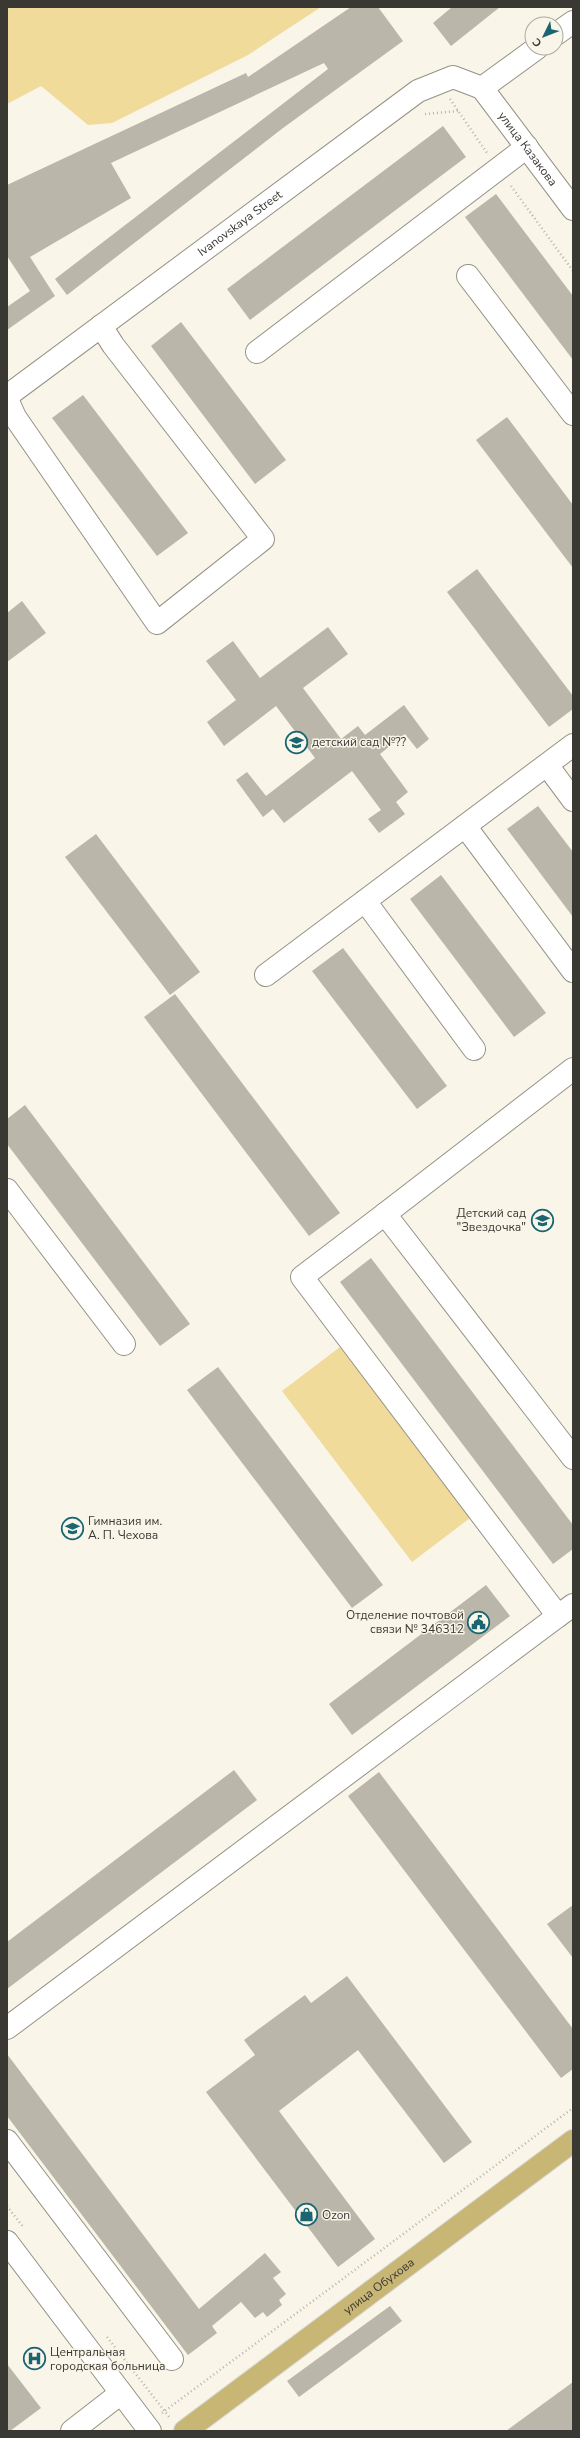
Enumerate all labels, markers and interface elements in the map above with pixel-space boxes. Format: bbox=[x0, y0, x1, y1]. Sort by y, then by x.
north arrow bbox=[524, 16, 564, 56]
text: С bbox=[529, 34, 545, 50]
street label: улица Казакова bbox=[494, 108, 561, 189]
street label: Ivanovskaya Street bbox=[194, 186, 286, 260]
school or university icon: детский сад №?? bbox=[283, 729, 309, 755]
place label: детский сад №?? bbox=[312, 734, 407, 750]
place label: Детский сад "Звездочка" bbox=[456, 1205, 526, 1235]
school or university icon: Детский сад "Звездочка" bbox=[529, 1207, 555, 1233]
place label: Гимназия им. А. П. Чехова bbox=[88, 1513, 162, 1543]
school or university icon: Гимназия им. А. П. Чехова bbox=[60, 1515, 86, 1541]
place label: Отделение почтовой связи № 346312 bbox=[346, 1607, 464, 1637]
public building icon: Отделение почтовой связи № 346312 bbox=[466, 1609, 492, 1635]
shop icon: Ozon bbox=[293, 2202, 319, 2228]
place label: Ozon bbox=[322, 2207, 350, 2223]
street label: улица Обухова bbox=[340, 2254, 418, 2318]
place label: Центральная городская больница bbox=[50, 2344, 166, 2374]
hospital icon: Центральная городская больница bbox=[21, 2346, 47, 2372]

